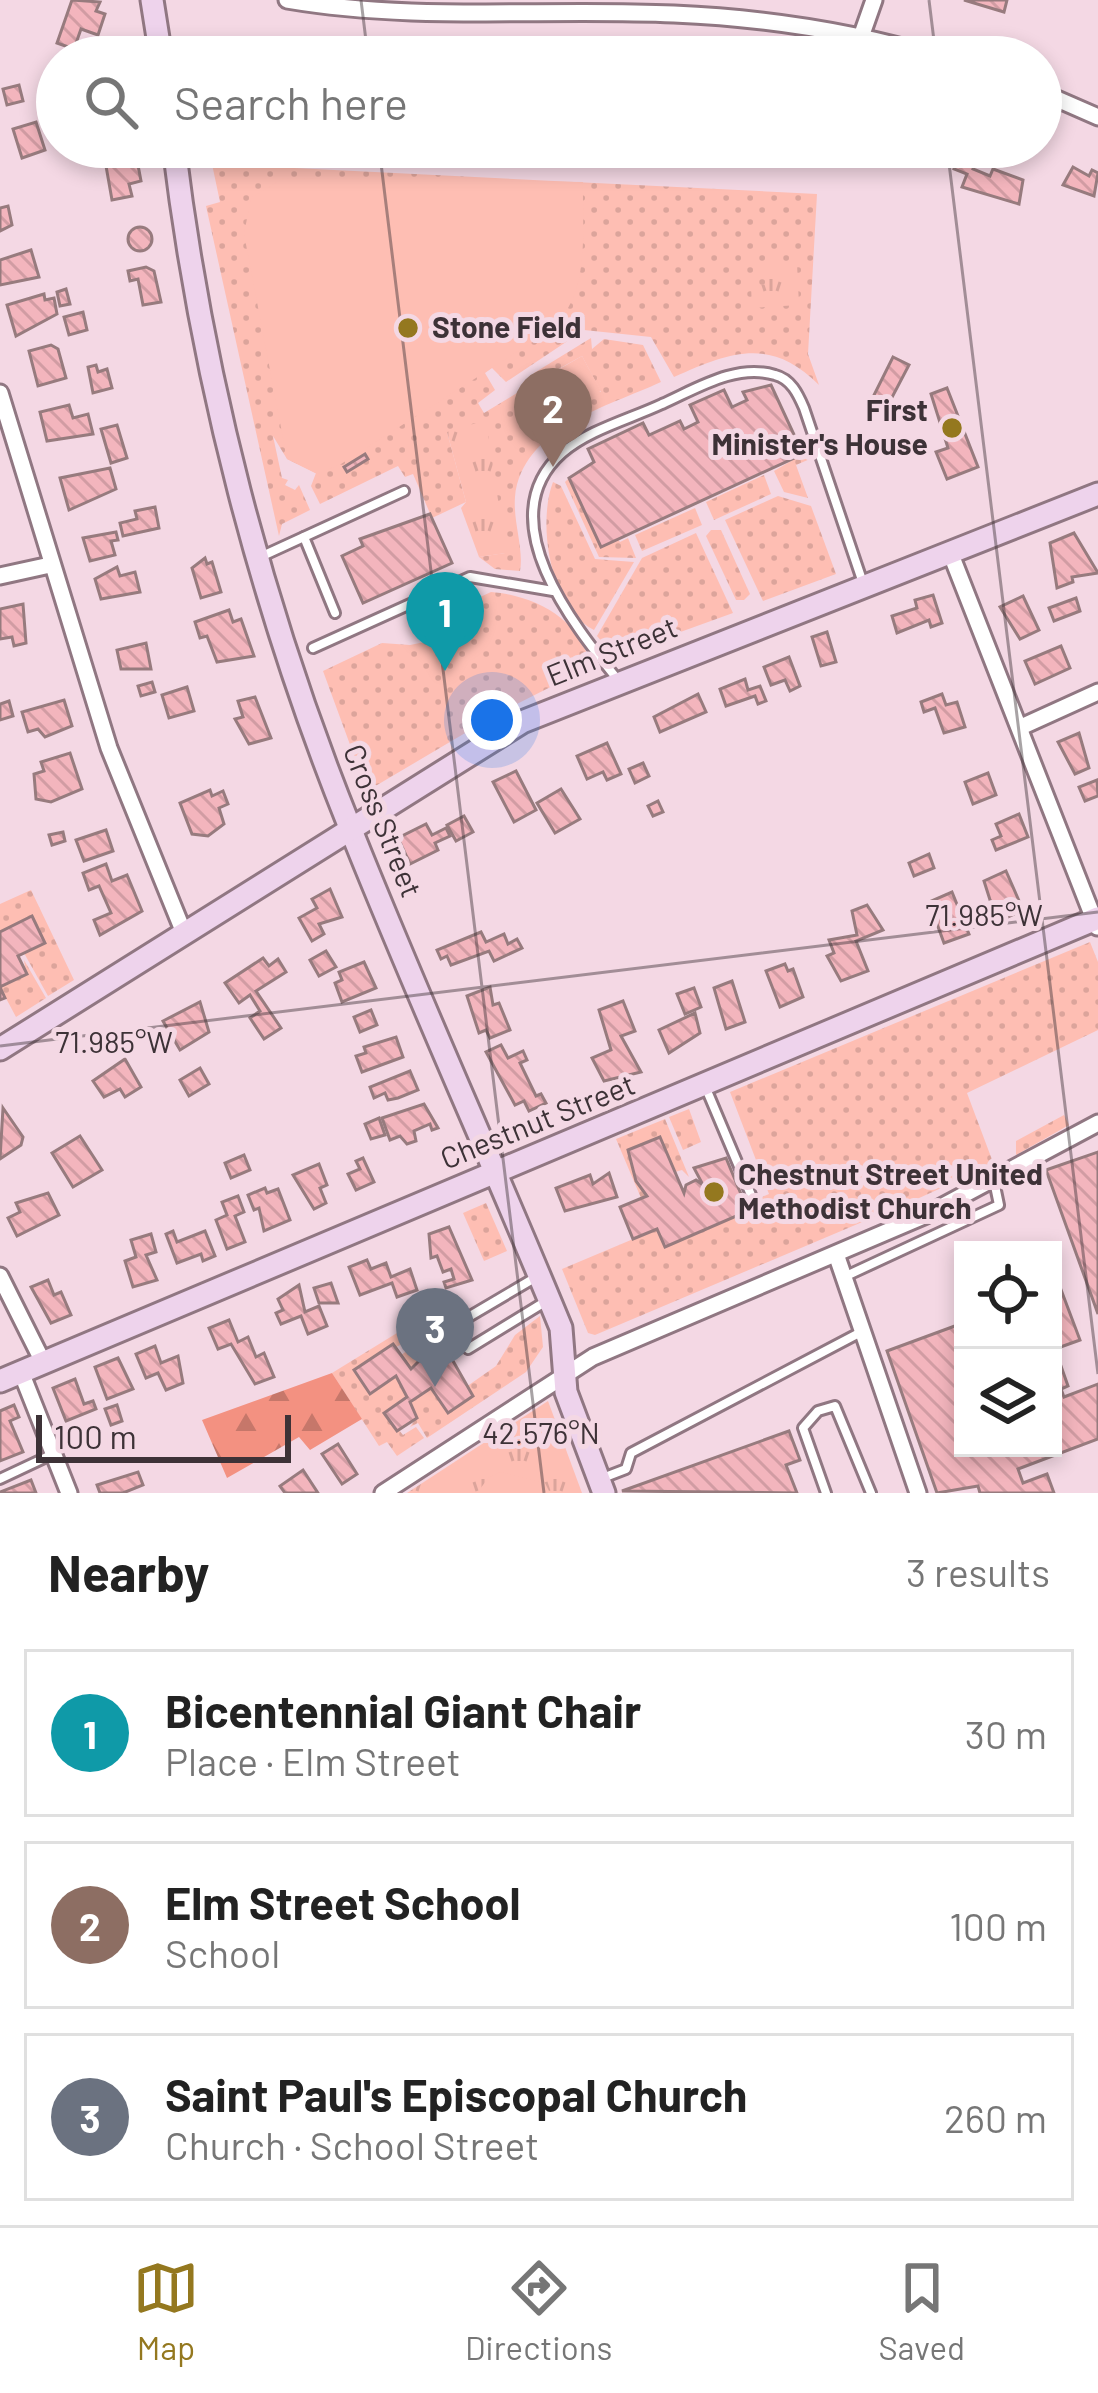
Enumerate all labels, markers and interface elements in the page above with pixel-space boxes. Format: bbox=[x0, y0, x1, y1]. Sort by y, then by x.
search box bbox=[36, 36, 1062, 168]
icon: search bbox=[78, 69, 144, 135]
text: Search here bbox=[174, 75, 408, 129]
place label: Stone Field bbox=[432, 308, 582, 344]
marker: Stone Field bbox=[395, 315, 421, 341]
pin: 2 bbox=[514, 368, 592, 467]
place label: First Minister's House bbox=[711, 391, 928, 461]
marker: First Minister's House bbox=[939, 415, 965, 441]
pin: 1 bbox=[406, 572, 484, 671]
street label: Elm Street bbox=[541, 608, 682, 693]
your location bbox=[462, 690, 522, 750]
street label: Cross Street bbox=[337, 739, 431, 902]
text: 71.985°W bbox=[925, 896, 1043, 932]
text: 71.985°W bbox=[55, 1023, 173, 1059]
street label: Chestnut Street bbox=[435, 1065, 640, 1175]
place label: Chestnut Street United Methodist Church bbox=[738, 1155, 1043, 1225]
marker: Chestnut Street United Methodist Church bbox=[701, 1179, 727, 1205]
map controls bbox=[954, 1241, 1062, 1457]
button: locate bbox=[954, 1241, 1062, 1349]
pin: 3 bbox=[396, 1288, 474, 1387]
button: layers bbox=[954, 1349, 1062, 1457]
scale bar bbox=[36, 1409, 291, 1462]
text: 42.576°N bbox=[482, 1414, 600, 1450]
text: 100 m bbox=[54, 1416, 137, 1456]
text: Nearby bbox=[48, 1541, 209, 1602]
text: 3 results bbox=[906, 1548, 1050, 1595]
text: Bicentennial Giant Chair bbox=[165, 1683, 641, 1737]
text: 1 bbox=[83, 1710, 97, 1757]
text: 30 m bbox=[965, 1710, 1047, 1757]
text: Place · Elm Street bbox=[165, 1737, 461, 1784]
text: Elm Street School bbox=[165, 1875, 521, 1929]
text: 2 bbox=[79, 1902, 101, 1949]
text: 100 m bbox=[949, 1902, 1047, 1949]
text: School bbox=[165, 1929, 280, 1976]
text: Saint Paul's Episcopal Church bbox=[165, 2067, 747, 2121]
text: 3 bbox=[79, 2094, 101, 2141]
text: 260 m bbox=[944, 2094, 1047, 2141]
text: Church · School Street bbox=[165, 2121, 539, 2168]
tab: Map bbox=[133, 2255, 199, 2367]
tab: Directions bbox=[465, 2255, 612, 2367]
tab: Saved bbox=[878, 2255, 965, 2367]

